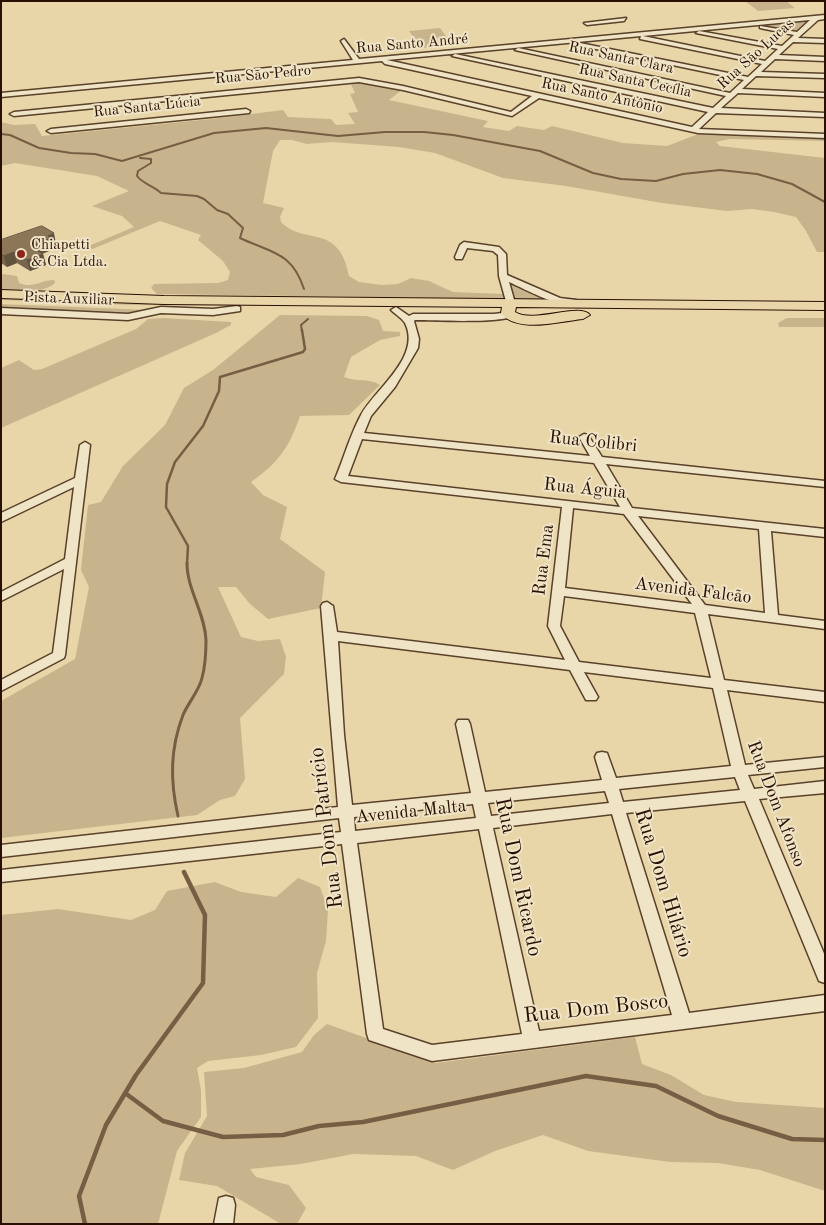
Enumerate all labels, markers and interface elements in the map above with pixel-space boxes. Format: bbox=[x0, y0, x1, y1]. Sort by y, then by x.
street label: Rua São Lucas bbox=[714, 15, 798, 93]
street label: Rua Santo André bbox=[355, 30, 469, 58]
street label: Rua Santa Clara bbox=[567, 38, 675, 78]
street label: Rua Santa Cecília bbox=[577, 60, 693, 102]
street label: Rua São Pedro bbox=[214, 62, 312, 88]
street label: Rua Santo Antônio bbox=[540, 74, 664, 118]
street label: Rua Santa Lúcia bbox=[92, 92, 202, 122]
place label: Chiapetti & Cia Ltda. bbox=[31, 236, 107, 271]
marker: Chiapetti & Cia Ltda. bbox=[15, 248, 27, 260]
street label: Pista Auxiliar bbox=[23, 288, 115, 310]
street label: Rua Colibri bbox=[548, 427, 638, 457]
street label: Rua Águia bbox=[542, 474, 628, 504]
street label: Rua Ema bbox=[529, 523, 559, 597]
street label: Avenida Falcão bbox=[633, 573, 753, 609]
street label: Rua Dom Afonso bbox=[742, 738, 810, 870]
street label: Rua Dom Patrício bbox=[305, 746, 349, 910]
street label: Avenida Malta bbox=[354, 795, 468, 829]
street label: Rua Dom Ricardo bbox=[489, 795, 547, 959]
street label: Rua Dom Hilário bbox=[628, 805, 698, 961]
street label: Rua Dom Bosco bbox=[522, 989, 670, 1029]

